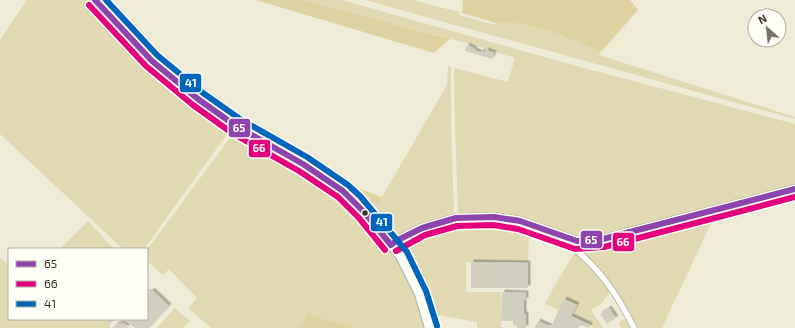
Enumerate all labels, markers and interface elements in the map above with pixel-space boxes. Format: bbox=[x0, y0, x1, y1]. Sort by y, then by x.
north arrow bbox=[747, 8, 787, 48]
text: N bbox=[756, 11, 769, 26]
line badge: 41 bbox=[179, 73, 202, 93]
text: 41 bbox=[185, 76, 197, 89]
line badge: 65 bbox=[228, 118, 251, 138]
text: 65 bbox=[233, 121, 245, 134]
line badge: 66 bbox=[248, 139, 271, 158]
text: 66 bbox=[253, 141, 266, 154]
unlabelled marker bbox=[360, 208, 370, 218]
line badge: 41 bbox=[370, 213, 393, 232]
text: 41 bbox=[376, 215, 388, 228]
line badge: 65 bbox=[580, 230, 603, 249]
line badge: 66 bbox=[612, 232, 635, 252]
text: 65 bbox=[585, 233, 597, 246]
text: 66 bbox=[617, 235, 630, 248]
legend bbox=[8, 248, 148, 320]
text: 65 bbox=[44, 256, 57, 270]
text: 66 bbox=[44, 276, 58, 290]
text: 41 bbox=[44, 296, 56, 310]

